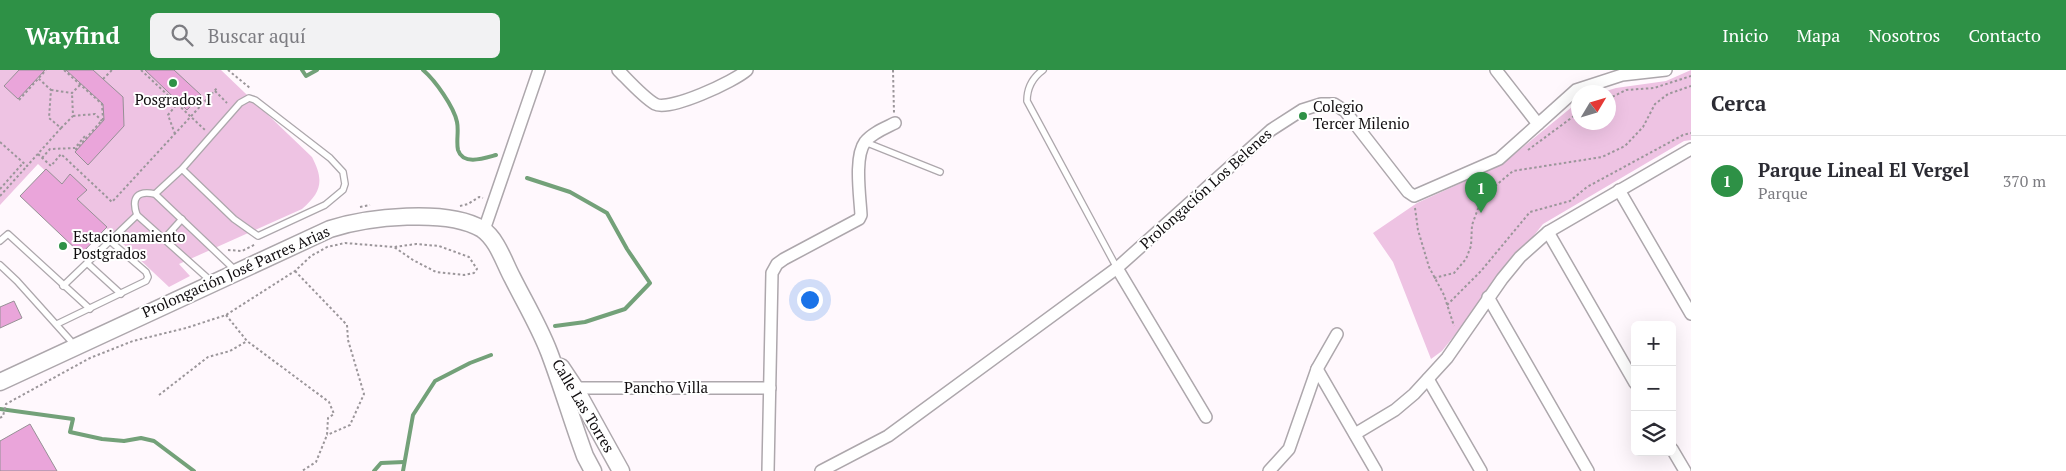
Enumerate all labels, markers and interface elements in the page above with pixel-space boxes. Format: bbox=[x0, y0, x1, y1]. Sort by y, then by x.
search box bbox=[150, 13, 500, 58]
text: Wayfind bbox=[25, 19, 120, 51]
icon: search bbox=[168, 21, 196, 49]
text: Buscar aquí bbox=[208, 23, 306, 48]
text: Inicio bbox=[1722, 23, 1768, 47]
text: Mapa bbox=[1796, 23, 1840, 47]
text: Nosotros bbox=[1868, 23, 1940, 47]
text: Contacto bbox=[1968, 23, 2041, 47]
marker: Posgrados I bbox=[167, 77, 179, 89]
north arrow bbox=[1571, 85, 1616, 130]
place label: Posgrados I bbox=[135, 89, 211, 109]
text: Cerca bbox=[1711, 89, 1766, 117]
place label: Colegio Tercer Milenio bbox=[1313, 96, 1410, 133]
marker: Colegio Tercer Milenio bbox=[1297, 110, 1309, 122]
street label: Prolongación Los Belenes bbox=[1135, 124, 1276, 253]
text: Parque Lineal El Vergel bbox=[1758, 157, 1969, 182]
text: 1 bbox=[1722, 170, 1732, 192]
text: 370 m bbox=[2003, 170, 2046, 192]
pin: 1 bbox=[1465, 172, 1497, 213]
text: Parque bbox=[1758, 182, 1808, 204]
street label: Prolongación José Parres Arias bbox=[139, 221, 333, 322]
place label: Estacionamiento Postgrados bbox=[73, 226, 185, 263]
marker: Estacionamiento Postgrados bbox=[57, 240, 69, 252]
your location bbox=[797, 287, 823, 313]
map controls bbox=[1631, 321, 1676, 456]
button: + bbox=[1631, 321, 1676, 366]
street label: Calle Las Torres bbox=[548, 355, 620, 456]
button: − bbox=[1631, 366, 1676, 411]
street label: Pancho Villa bbox=[624, 377, 708, 397]
button: layers bbox=[1631, 411, 1676, 456]

